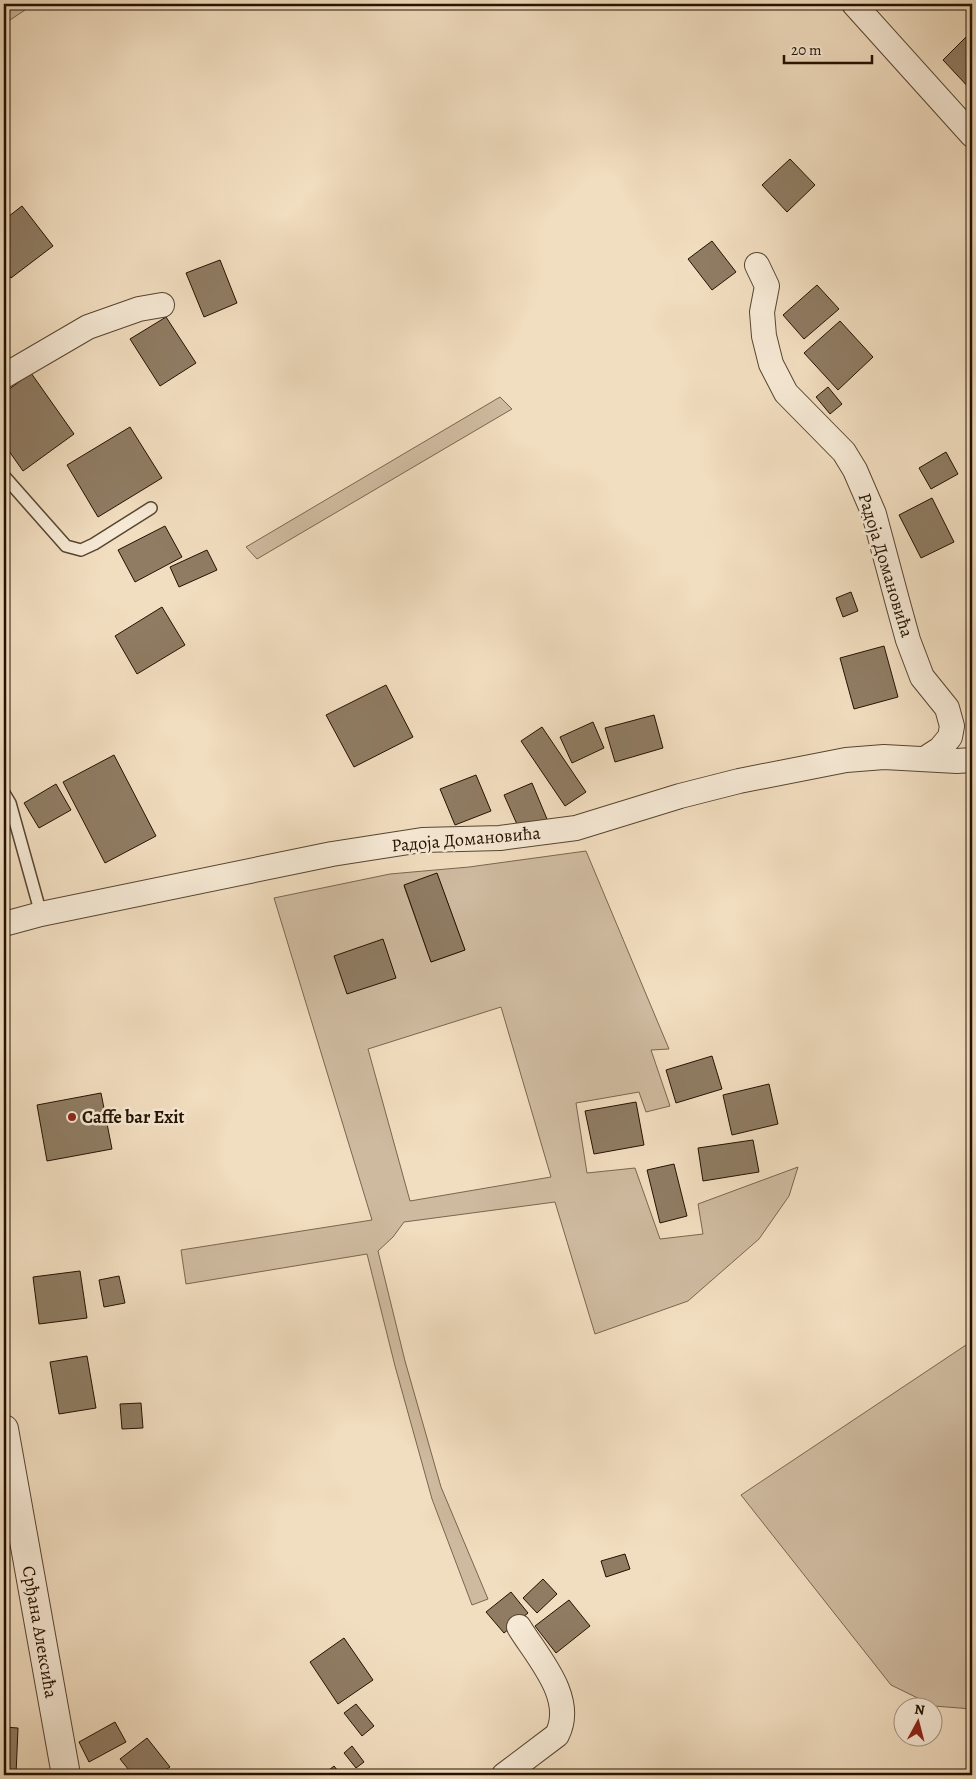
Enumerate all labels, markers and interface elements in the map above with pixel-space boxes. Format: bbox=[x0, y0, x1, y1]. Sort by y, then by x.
scale bar bbox=[784, 32, 871, 64]
text: 20 m bbox=[791, 40, 822, 60]
street label: Радоја Домановића bbox=[853, 490, 920, 641]
street label: Радоја Домановића bbox=[390, 820, 542, 857]
place label: Caffe bar Exit bbox=[82, 1105, 184, 1129]
marker: Caffe bar Exit bbox=[66, 1111, 78, 1123]
street label: Срђана Алексића bbox=[17, 1564, 64, 1701]
north arrow bbox=[894, 1696, 944, 1746]
text: N bbox=[913, 1700, 926, 1720]

